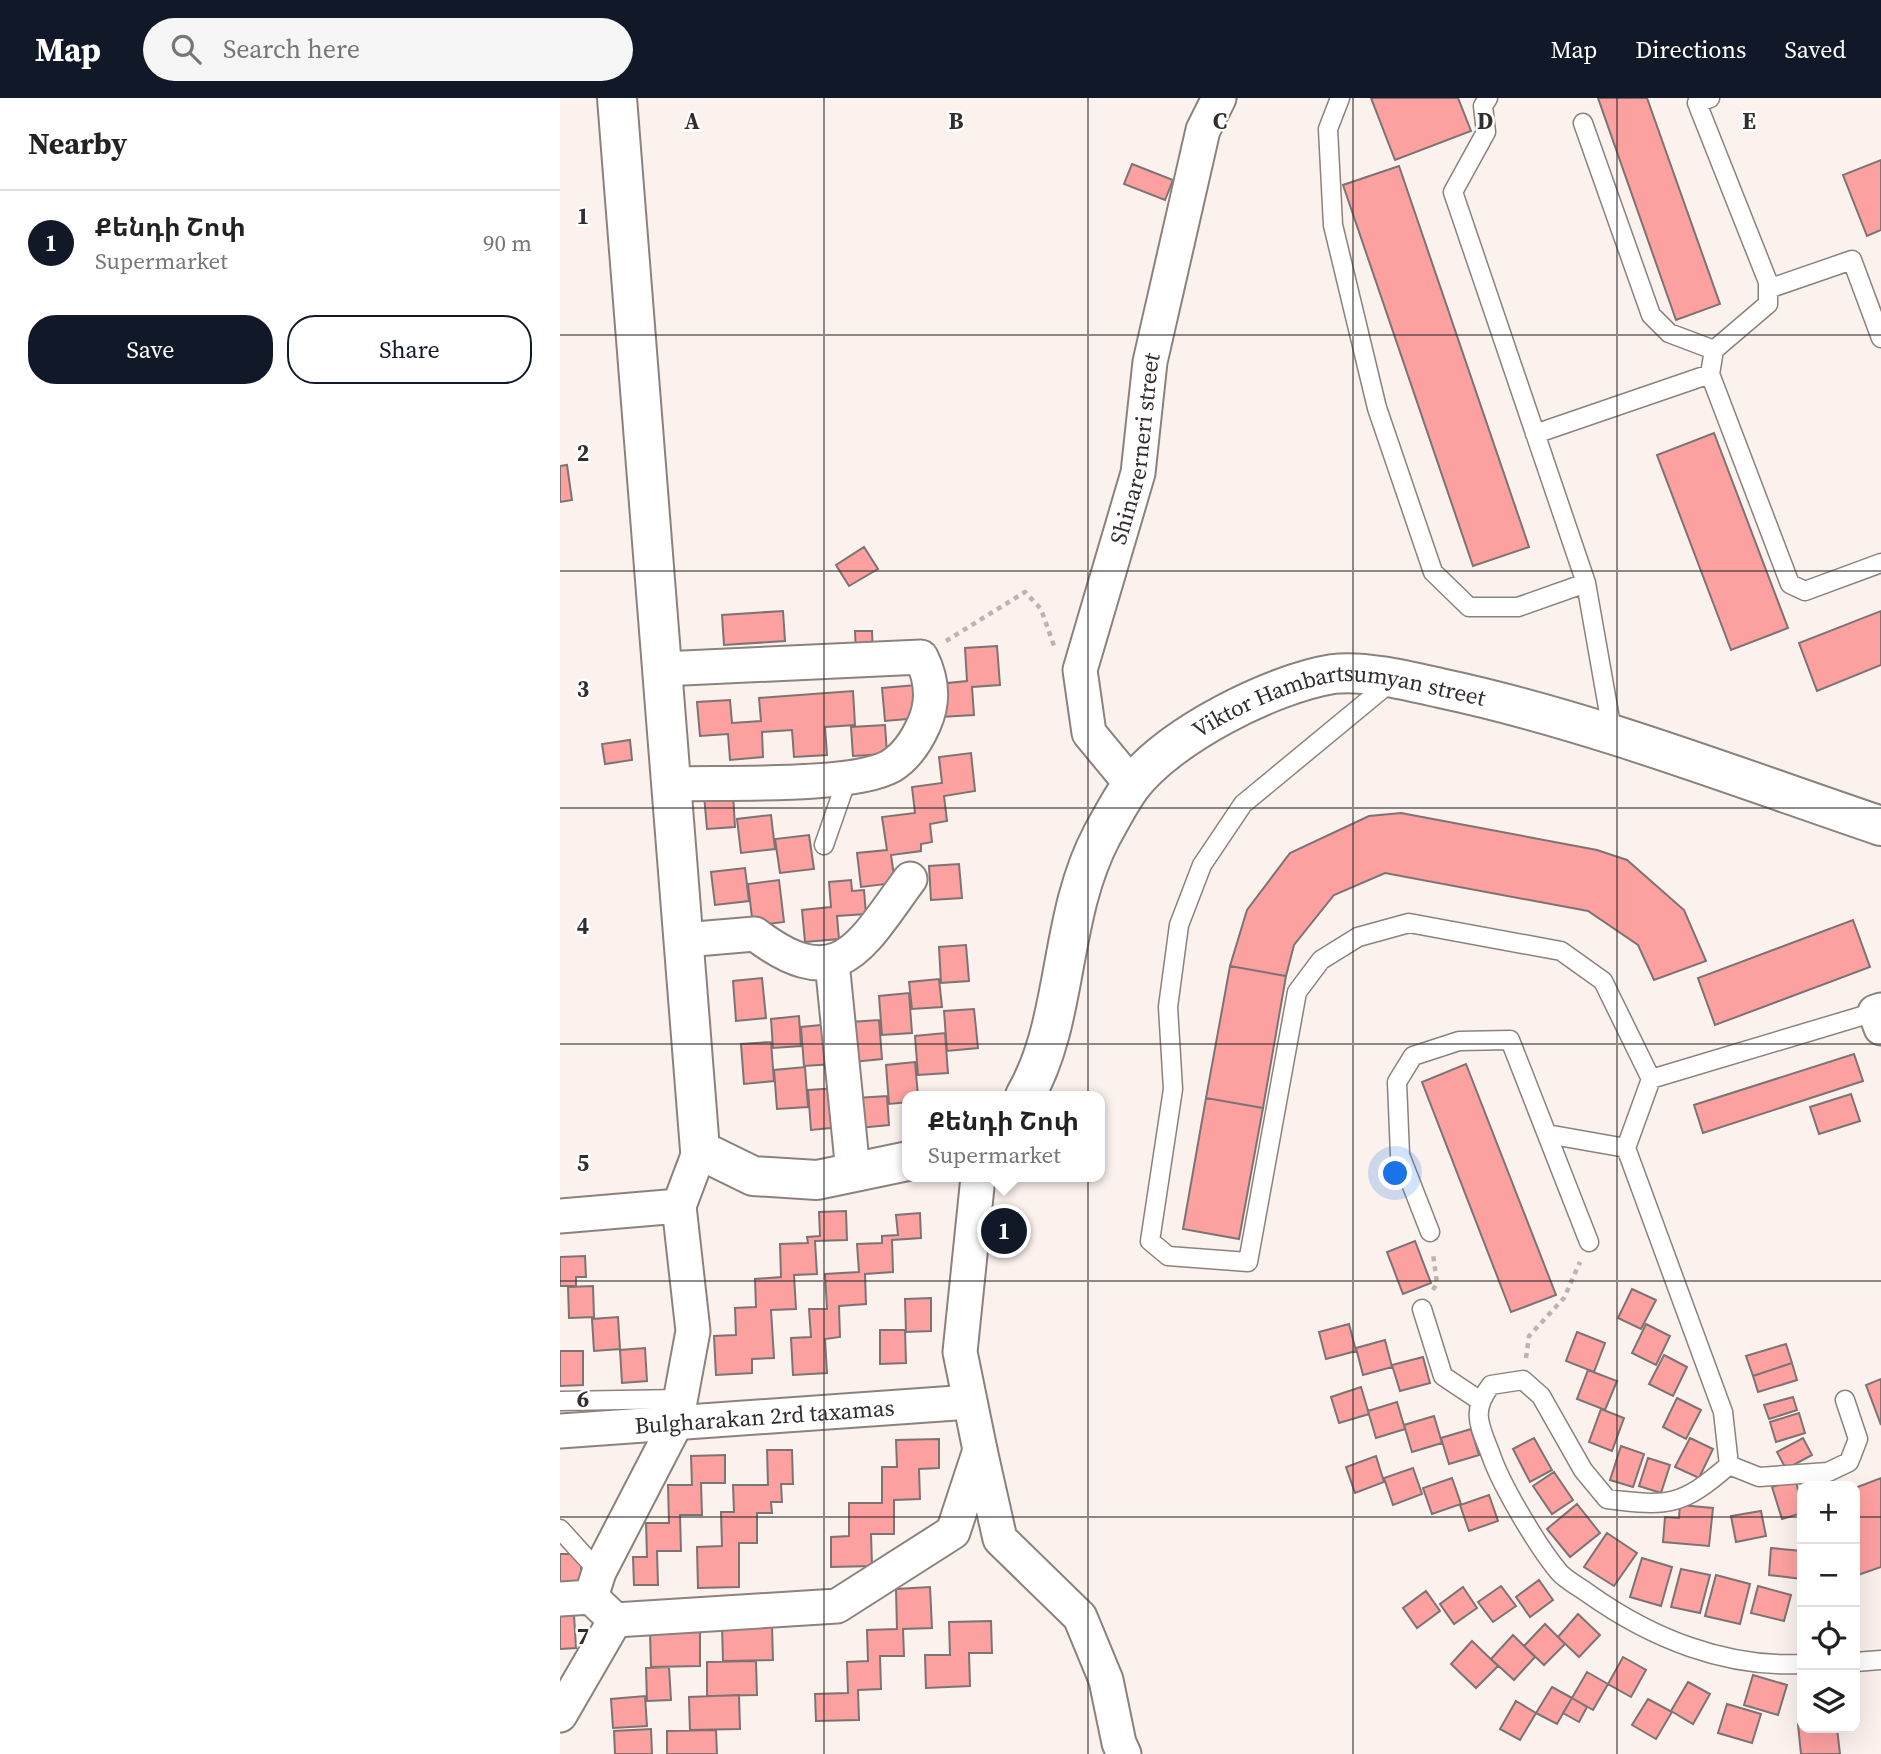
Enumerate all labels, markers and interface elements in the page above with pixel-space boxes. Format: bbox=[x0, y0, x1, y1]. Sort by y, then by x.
search box bbox=[143, 18, 633, 81]
text: Map bbox=[35, 27, 101, 72]
icon: search bbox=[167, 30, 205, 68]
text: Search here bbox=[223, 31, 360, 67]
text: Map bbox=[1550, 33, 1597, 66]
text: Directions bbox=[1635, 33, 1746, 66]
text: Saved bbox=[1784, 33, 1846, 66]
text: A bbox=[684, 105, 700, 137]
text: B bbox=[949, 105, 964, 137]
text: C bbox=[1213, 105, 1227, 137]
text: D bbox=[1477, 105, 1493, 137]
text: E bbox=[1742, 105, 1756, 137]
text: Nearby bbox=[28, 123, 127, 164]
text: 1 bbox=[577, 200, 589, 232]
text: Քենդի Շոփ bbox=[95, 209, 246, 245]
text: 1 bbox=[45, 227, 57, 259]
text: 90 m bbox=[483, 227, 532, 259]
text: Supermarket bbox=[95, 245, 228, 277]
button: Save bbox=[28, 315, 273, 384]
button: Share bbox=[287, 315, 532, 384]
street label: Shinarerneri street bbox=[1102, 349, 1168, 548]
text: 2 bbox=[577, 437, 589, 469]
street label: Viktor Hambartsumyan street bbox=[1186, 657, 1489, 745]
text: 3 bbox=[577, 673, 589, 705]
text: 4 bbox=[577, 910, 589, 942]
popup bbox=[902, 1091, 1105, 1182]
text: Քենդի Շոփ bbox=[928, 1103, 1079, 1139]
text: Supermarket bbox=[928, 1139, 1061, 1171]
text: 5 bbox=[577, 1147, 589, 1179]
your location bbox=[1378, 1156, 1412, 1190]
pin: 1 bbox=[981, 1205, 1027, 1257]
text: 6 bbox=[577, 1383, 589, 1415]
street label: Bulgharakan 2rd taxamas bbox=[634, 1391, 895, 1442]
map controls bbox=[1797, 1481, 1860, 1733]
button: + bbox=[1797, 1481, 1860, 1544]
button: − bbox=[1797, 1544, 1860, 1607]
button: locate bbox=[1797, 1607, 1860, 1670]
text: 7 bbox=[577, 1620, 589, 1652]
button: layers bbox=[1797, 1670, 1860, 1733]

